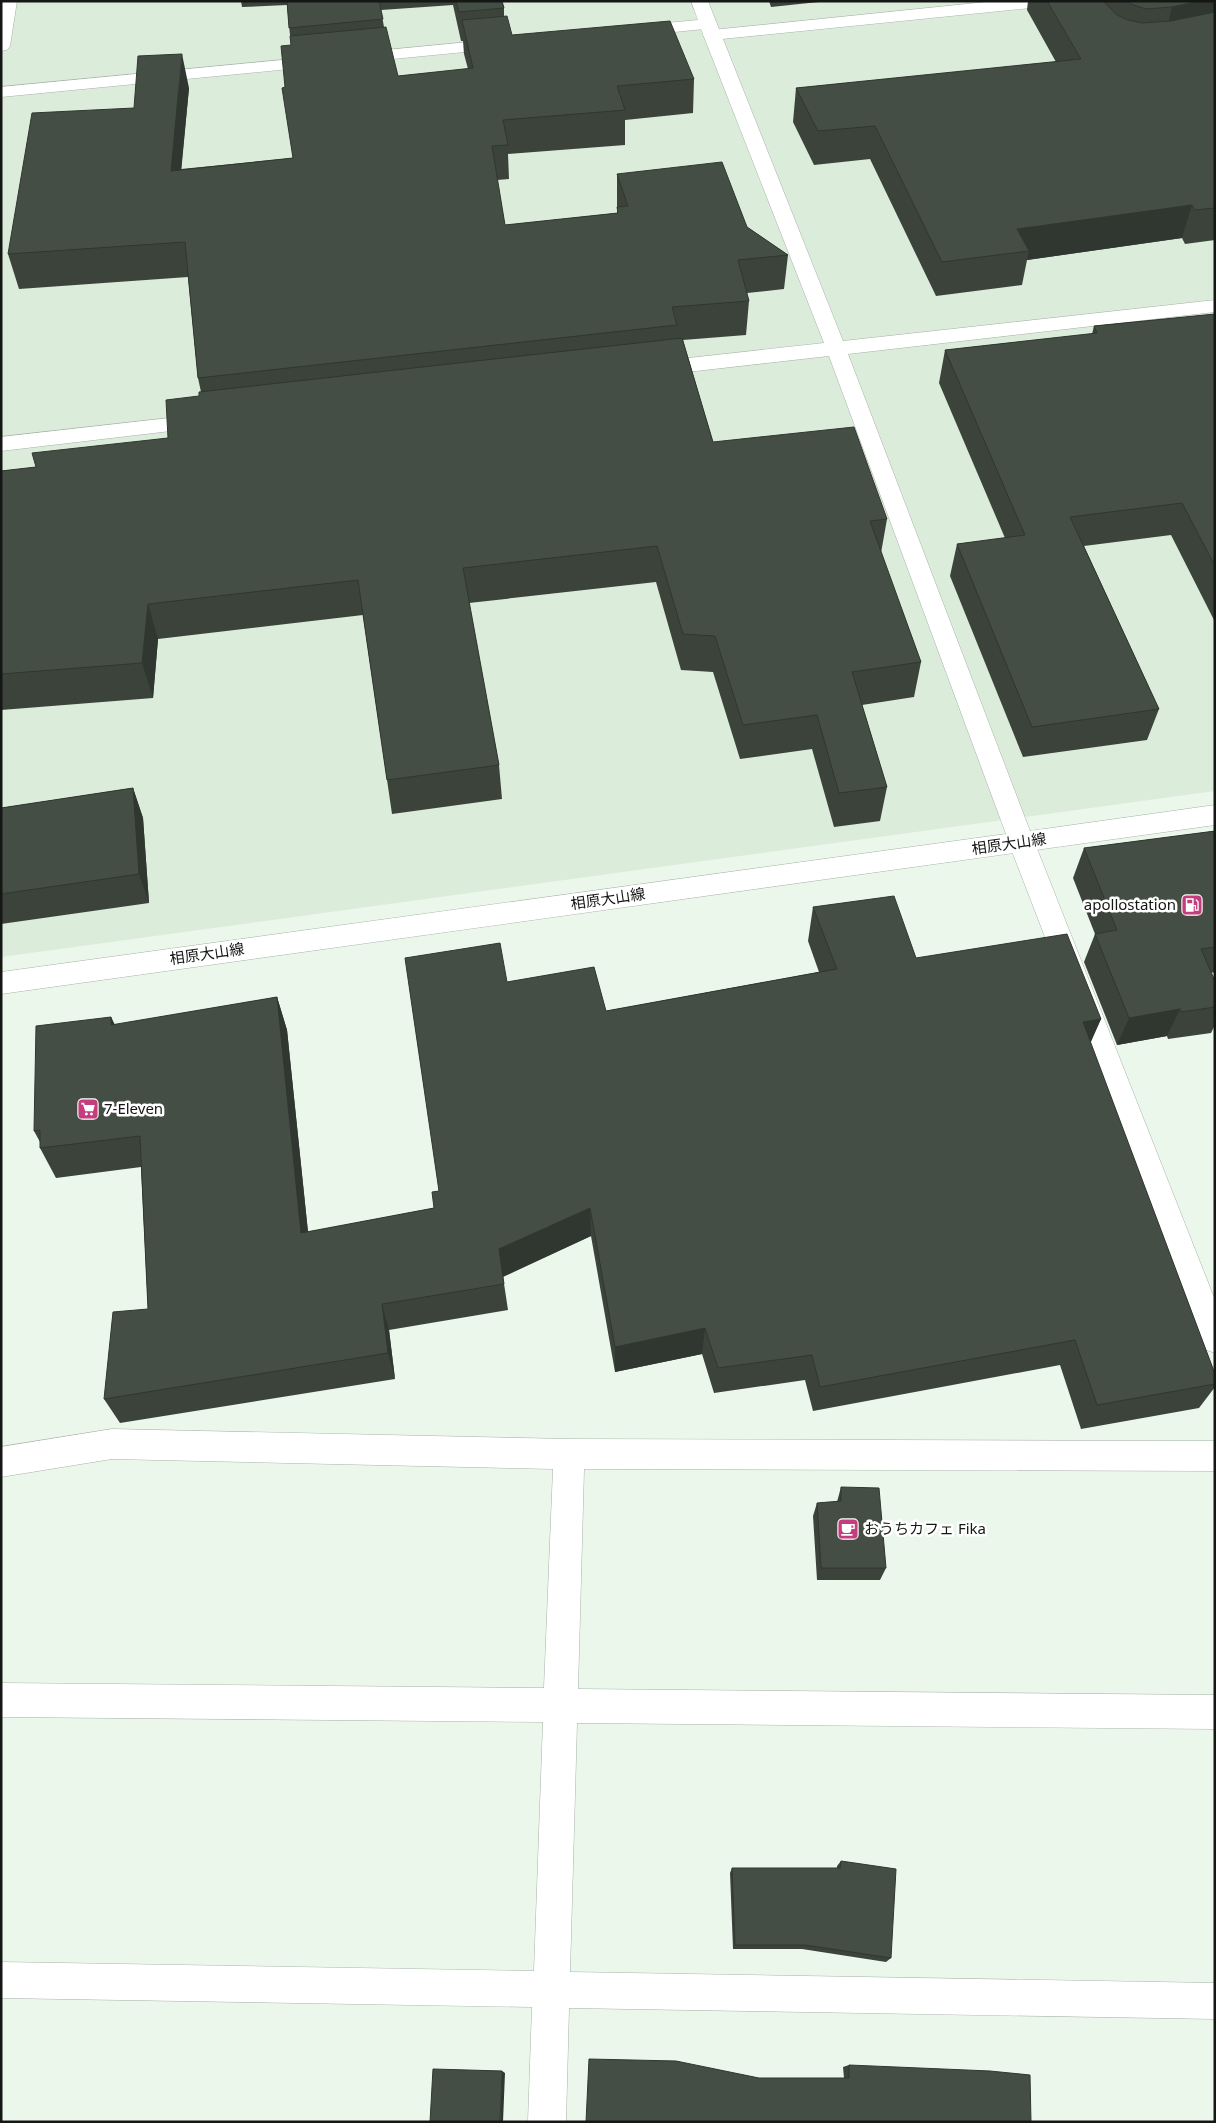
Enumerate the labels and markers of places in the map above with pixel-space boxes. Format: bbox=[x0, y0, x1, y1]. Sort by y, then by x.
fuel station icon: apollostation bbox=[1180, 893, 1204, 917]
place label: apollostation bbox=[1084, 894, 1176, 914]
supermarket icon: 7-Eleven bbox=[76, 1097, 100, 1121]
place label: 7-Eleven bbox=[104, 1098, 163, 1118]
cafe icon: おうちカフェ Fika bbox=[836, 1517, 860, 1541]
place label: おうちカフェ Fika bbox=[864, 1518, 986, 1538]

